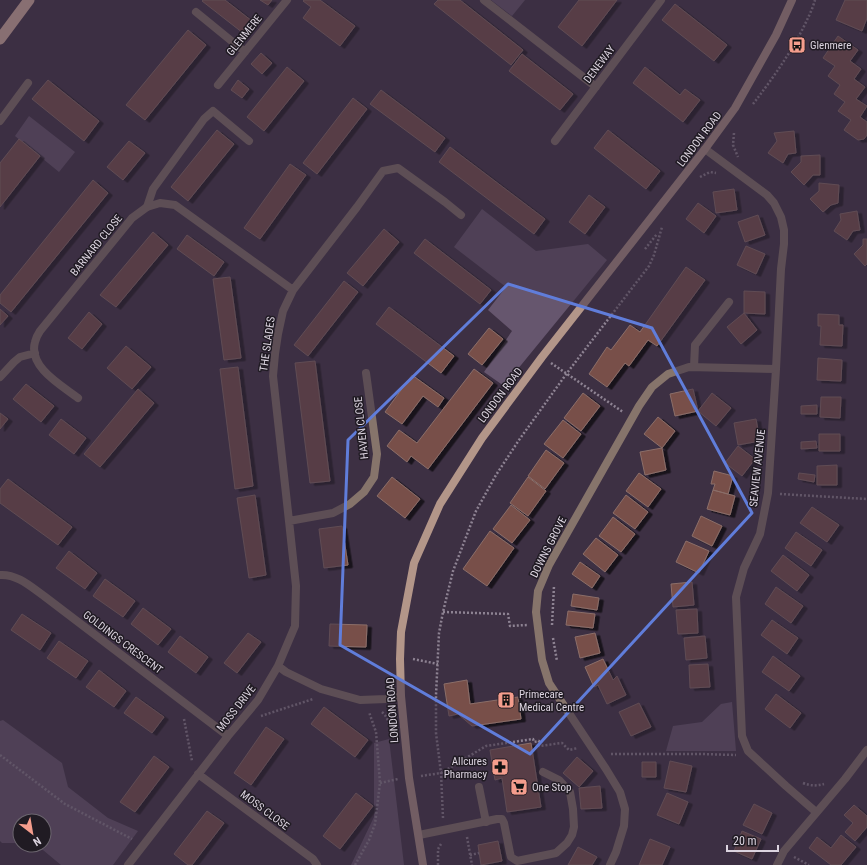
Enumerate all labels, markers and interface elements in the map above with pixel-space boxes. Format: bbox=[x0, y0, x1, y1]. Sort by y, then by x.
street label: GLENMERE bbox=[224, 12, 265, 58]
bus stop icon: Glenmere bbox=[787, 35, 807, 55]
place label: Glenmere bbox=[810, 39, 851, 52]
street label: DENEWAY bbox=[581, 43, 618, 86]
street label: LONDON ROAD bbox=[674, 109, 724, 169]
street label: BARNARD CLOSE bbox=[68, 212, 125, 279]
street label: THE SLADES bbox=[257, 315, 278, 372]
street label: LONDON ROAD bbox=[475, 365, 525, 425]
street label: HAVEN CLOSE bbox=[352, 396, 371, 460]
street label: SEAVIEW AVENUE bbox=[747, 428, 768, 508]
street label: DOWNS GROVE bbox=[527, 514, 570, 580]
street label: GOLDINGS CRESCENT bbox=[80, 608, 165, 677]
street label: LONDON ROAD bbox=[384, 677, 401, 743]
street label: MOSS DRIVE bbox=[214, 682, 259, 734]
place label: Primecare Medical Centre bbox=[519, 688, 584, 714]
building icon: Primecare Medical Centre bbox=[496, 690, 516, 710]
place label: Allcures Pharmacy bbox=[444, 755, 487, 781]
pharmacy icon: Allcures Pharmacy bbox=[490, 757, 510, 777]
supermarket icon: One Stop bbox=[509, 777, 529, 797]
place label: One Stop bbox=[532, 781, 571, 794]
street label: MOSS CLOSE bbox=[238, 788, 292, 833]
north arrow bbox=[12, 813, 52, 853]
scale bar bbox=[727, 827, 778, 853]
text: N bbox=[30, 834, 43, 849]
text: 20 m bbox=[733, 834, 757, 848]

